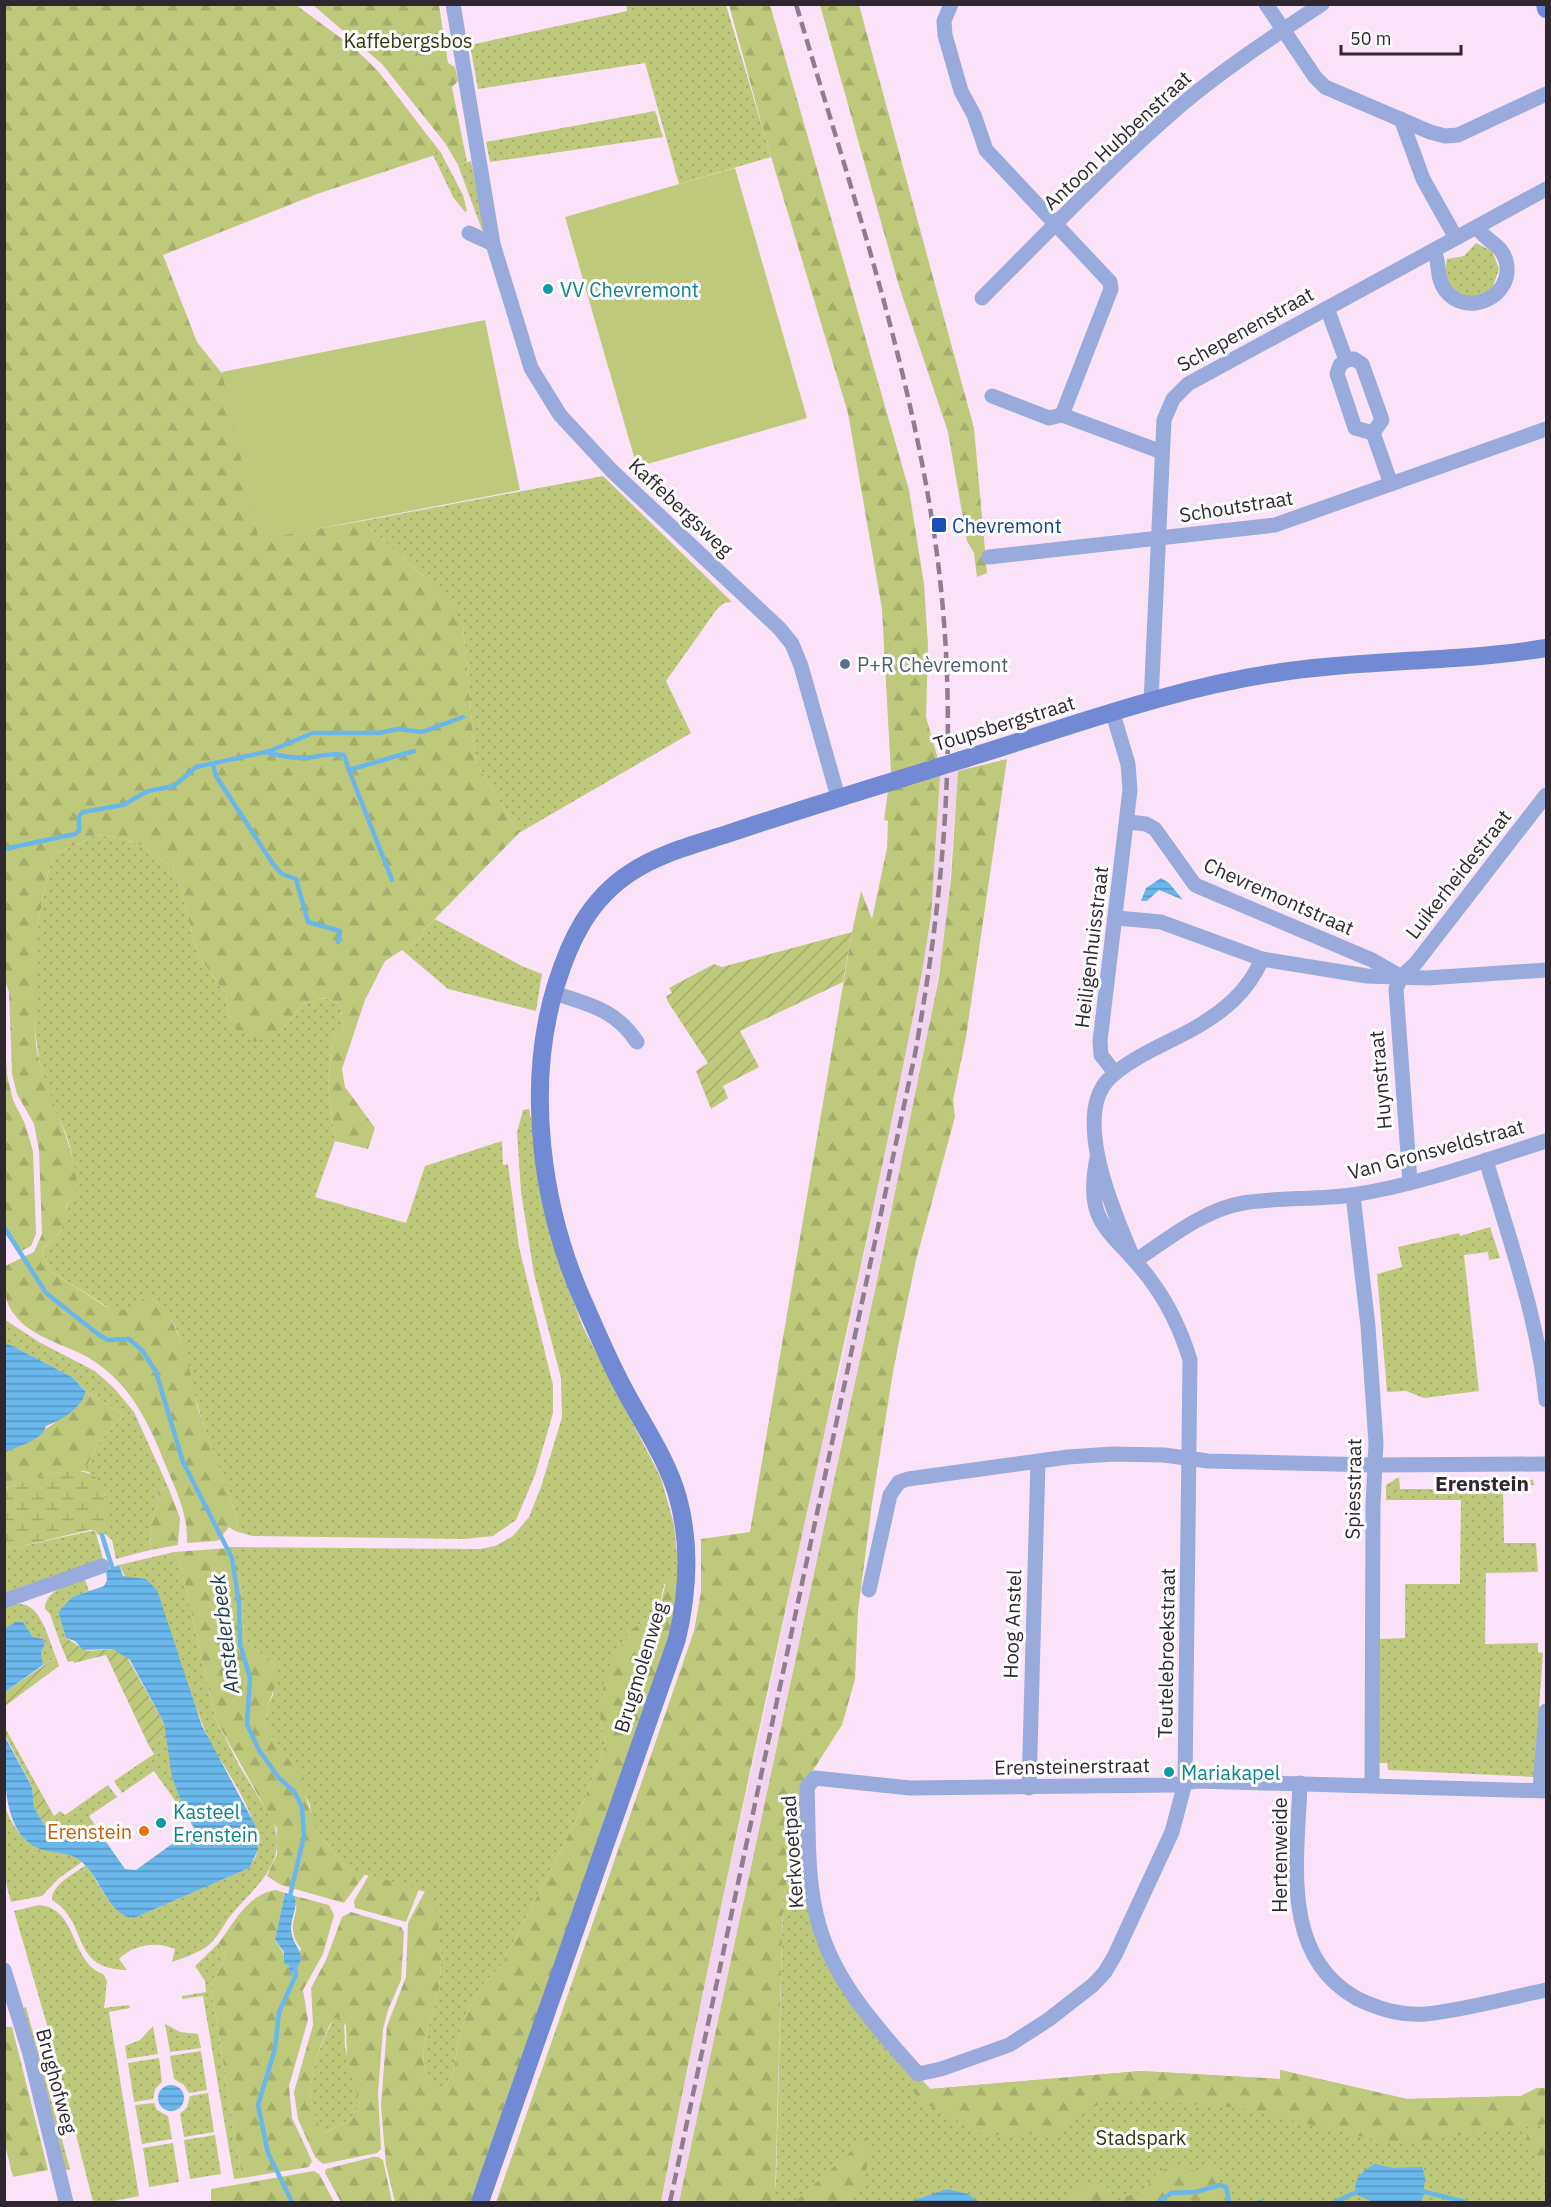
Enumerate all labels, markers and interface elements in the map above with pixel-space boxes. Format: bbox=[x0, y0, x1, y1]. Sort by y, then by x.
scale bar bbox=[1341, 18, 1461, 56]
park label: Kaffebergsbos bbox=[343, 27, 473, 54]
text: 50 m bbox=[1350, 27, 1392, 50]
street label: Antoon Hubbenstraat bbox=[1037, 64, 1197, 216]
place label: VV Chevremont bbox=[560, 276, 699, 303]
street label: Schepenenstraat bbox=[1172, 280, 1318, 378]
marker: VV Chevremont bbox=[541, 282, 555, 296]
street label: Kaffebergsweg bbox=[623, 452, 739, 563]
street label: Schoutstraat bbox=[1177, 484, 1295, 528]
place label: Chevremont bbox=[952, 512, 1062, 539]
marker: Chevremont bbox=[930, 516, 948, 534]
place label: P+R Chèvremont bbox=[857, 651, 1008, 678]
marker: P+R Chèvremont bbox=[838, 657, 852, 671]
street label: Toupsbergstraat bbox=[930, 689, 1078, 757]
street label: Luikerheidestraat bbox=[1399, 804, 1517, 944]
street label: Chevremontstraat bbox=[1200, 851, 1358, 941]
street label: Heiligenhuisstraat bbox=[1068, 864, 1114, 1030]
street label: Huynstraat bbox=[1362, 1029, 1398, 1131]
street label: Van Gronsveldstraat bbox=[1345, 1112, 1527, 1186]
street label: Spiesstraat bbox=[1339, 1438, 1367, 1540]
district label: Erenstein bbox=[1435, 1469, 1529, 1497]
street label: Teutelebroekstraat bbox=[1151, 1568, 1181, 1738]
street label: Hoog Anstel bbox=[997, 1569, 1027, 1679]
water label: Anstelerbeek bbox=[203, 1572, 245, 1696]
street label: Brugmolenweg bbox=[607, 1598, 673, 1736]
street label: Erensteinerstraat bbox=[994, 1751, 1150, 1781]
place label: Mariakapel bbox=[1181, 1759, 1280, 1786]
marker: Mariakapel bbox=[1162, 1765, 1176, 1779]
street label: Kerkvoetpad bbox=[775, 1794, 809, 1910]
street label: Hertenweide bbox=[1266, 1797, 1293, 1913]
place label: Kasteel Erenstein bbox=[173, 1798, 258, 1848]
marker: Kasteel Erenstein bbox=[154, 1816, 168, 1830]
place label: Erenstein bbox=[47, 1818, 132, 1845]
marker: Erenstein bbox=[137, 1824, 151, 1838]
street label: Brughofweg bbox=[30, 2025, 84, 2137]
park label: Stadspark bbox=[1096, 2124, 1187, 2151]

